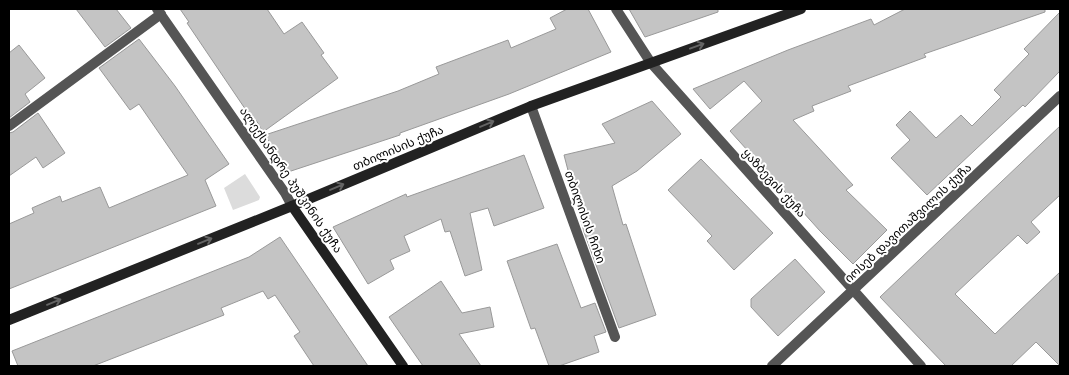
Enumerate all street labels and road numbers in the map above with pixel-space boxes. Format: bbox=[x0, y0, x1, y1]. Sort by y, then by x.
street label: ალექსანდრე პუშკინის ქუჩა bbox=[236, 104, 345, 256]
street label: თბილისის ქუჩა bbox=[350, 123, 446, 174]
street label: ყაზბეგის ქუჩა bbox=[739, 146, 809, 220]
street label: იოსებ დავითაშვილის ქუჩა bbox=[842, 160, 975, 286]
street label: თბილისის ჩიხი bbox=[561, 169, 608, 266]

